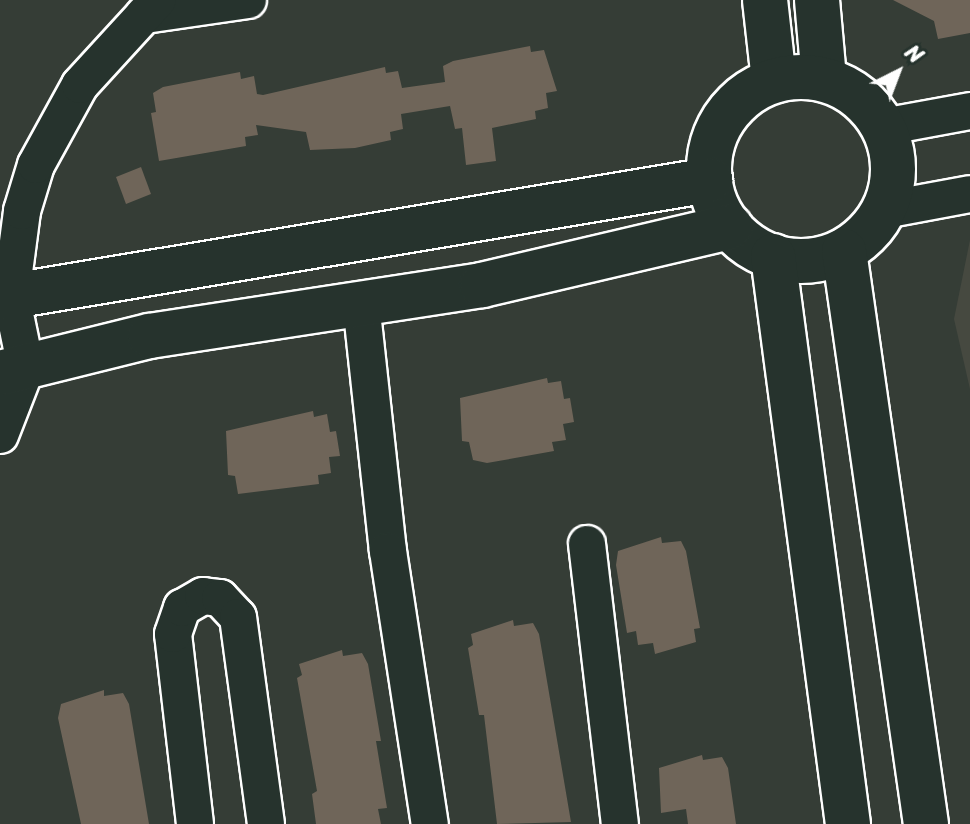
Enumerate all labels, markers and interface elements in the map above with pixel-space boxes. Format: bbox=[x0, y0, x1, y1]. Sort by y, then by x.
north arrow bbox=[858, 32, 938, 112]
text: N bbox=[896, 34, 933, 73]

